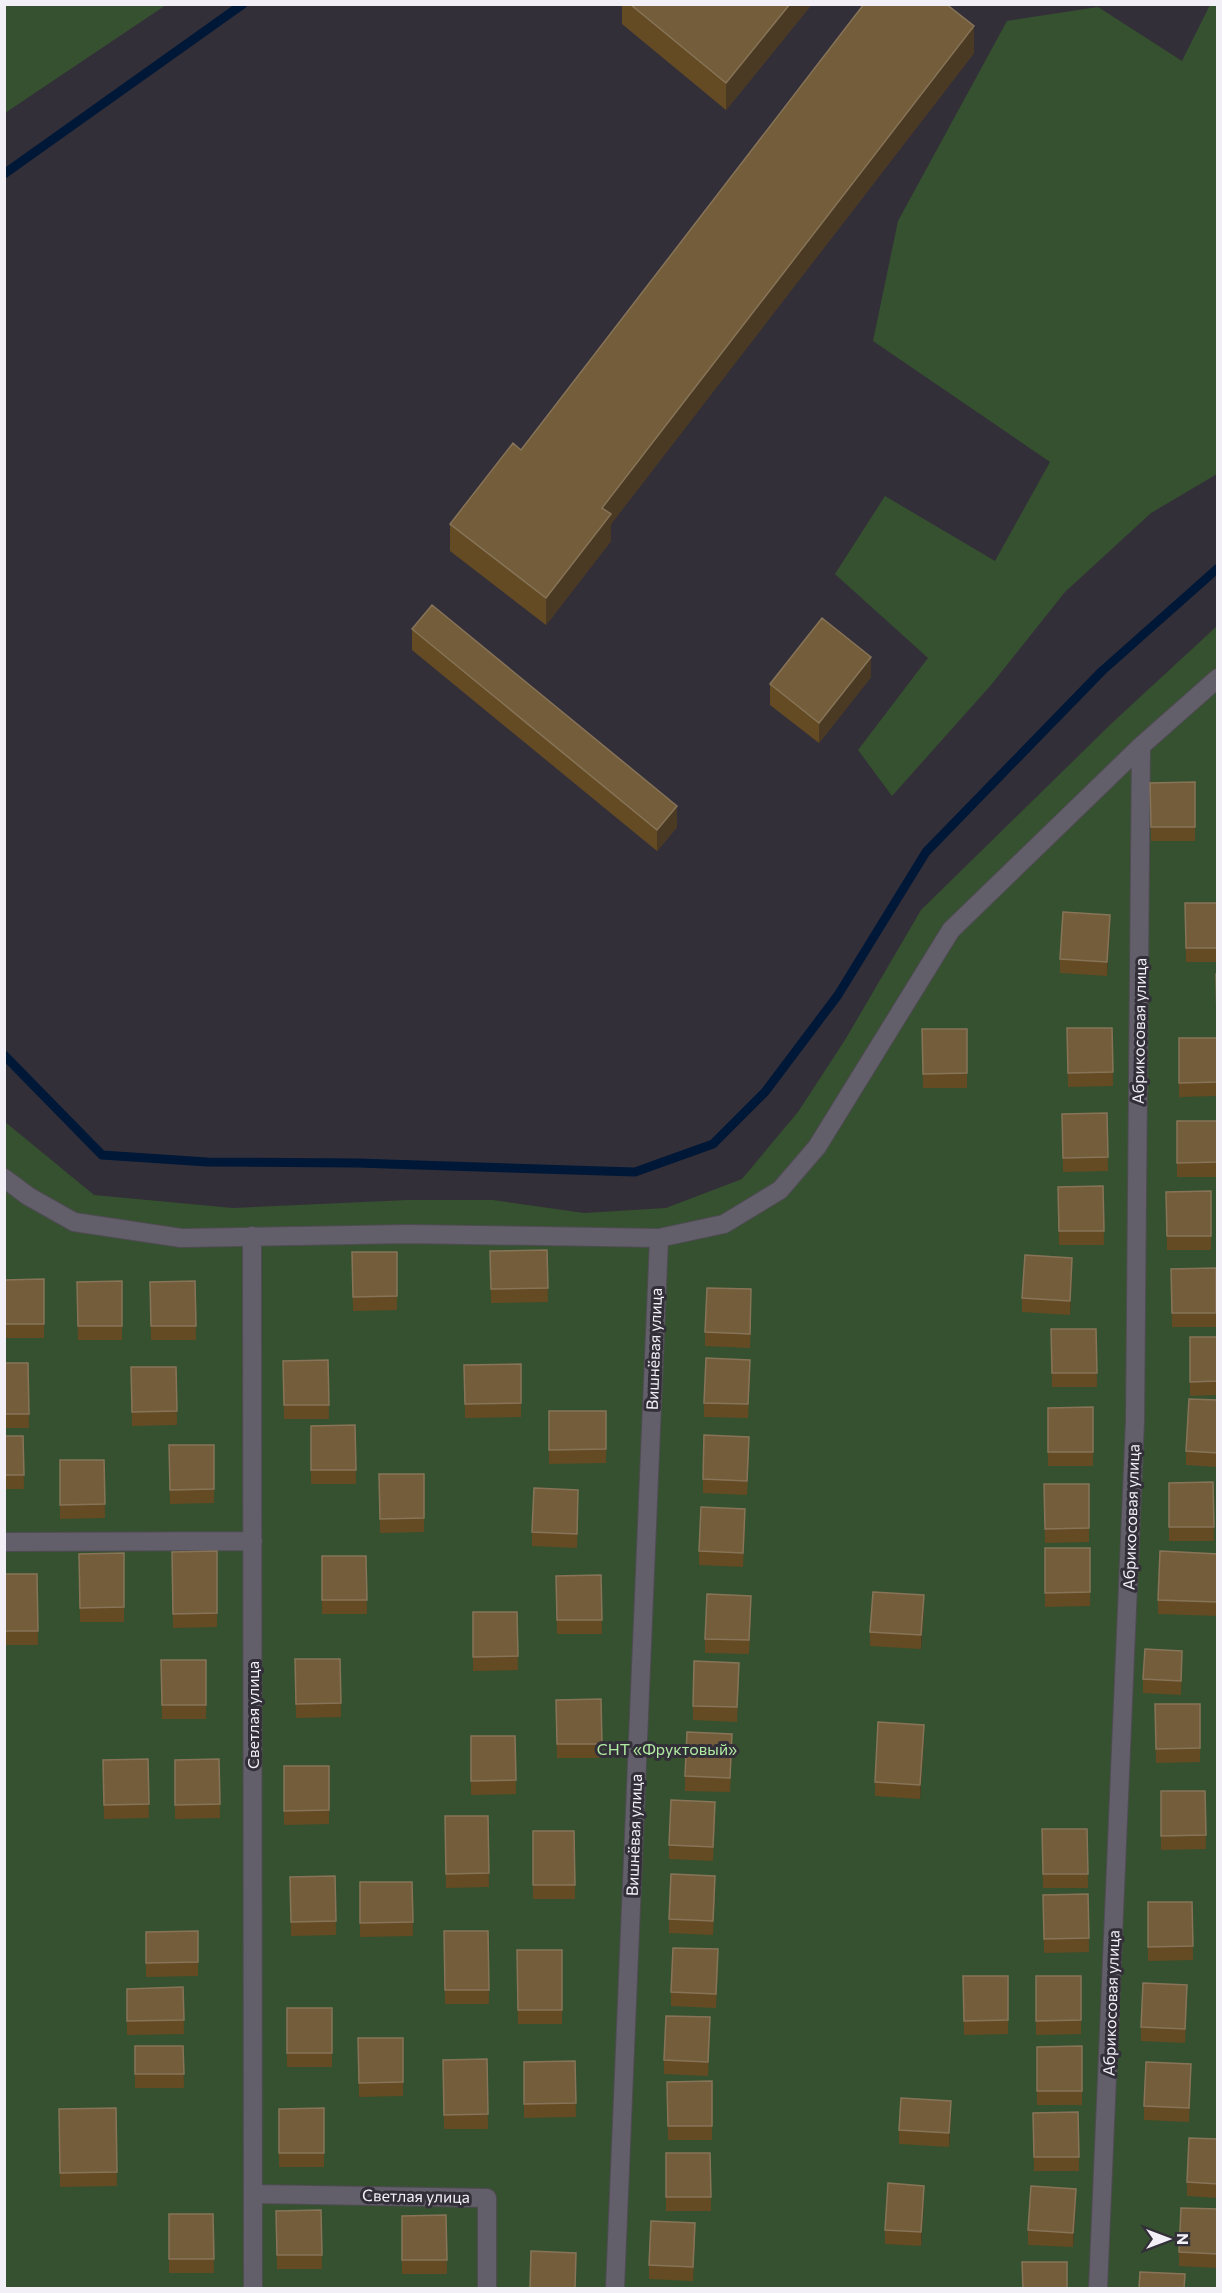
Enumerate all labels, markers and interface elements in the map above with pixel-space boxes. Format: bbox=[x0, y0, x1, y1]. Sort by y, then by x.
street label: Абрикосовая улица bbox=[1128, 958, 1149, 1104]
street label: Вишнёвая улица bbox=[642, 1288, 665, 1410]
street label: Абрикосовая улица bbox=[1118, 1444, 1143, 1590]
street label: Светлая улица bbox=[243, 1661, 262, 1769]
park label: СНТ «Фруктовый» bbox=[597, 1739, 737, 1758]
street label: Вишнёвая улица bbox=[622, 1774, 645, 1896]
street label: Абрикосовая улица bbox=[1098, 1930, 1123, 2076]
street label: Светлая улица bbox=[362, 2185, 470, 2206]
north arrow bbox=[1138, 2209, 1198, 2269]
text: N bbox=[1174, 2233, 1193, 2245]

